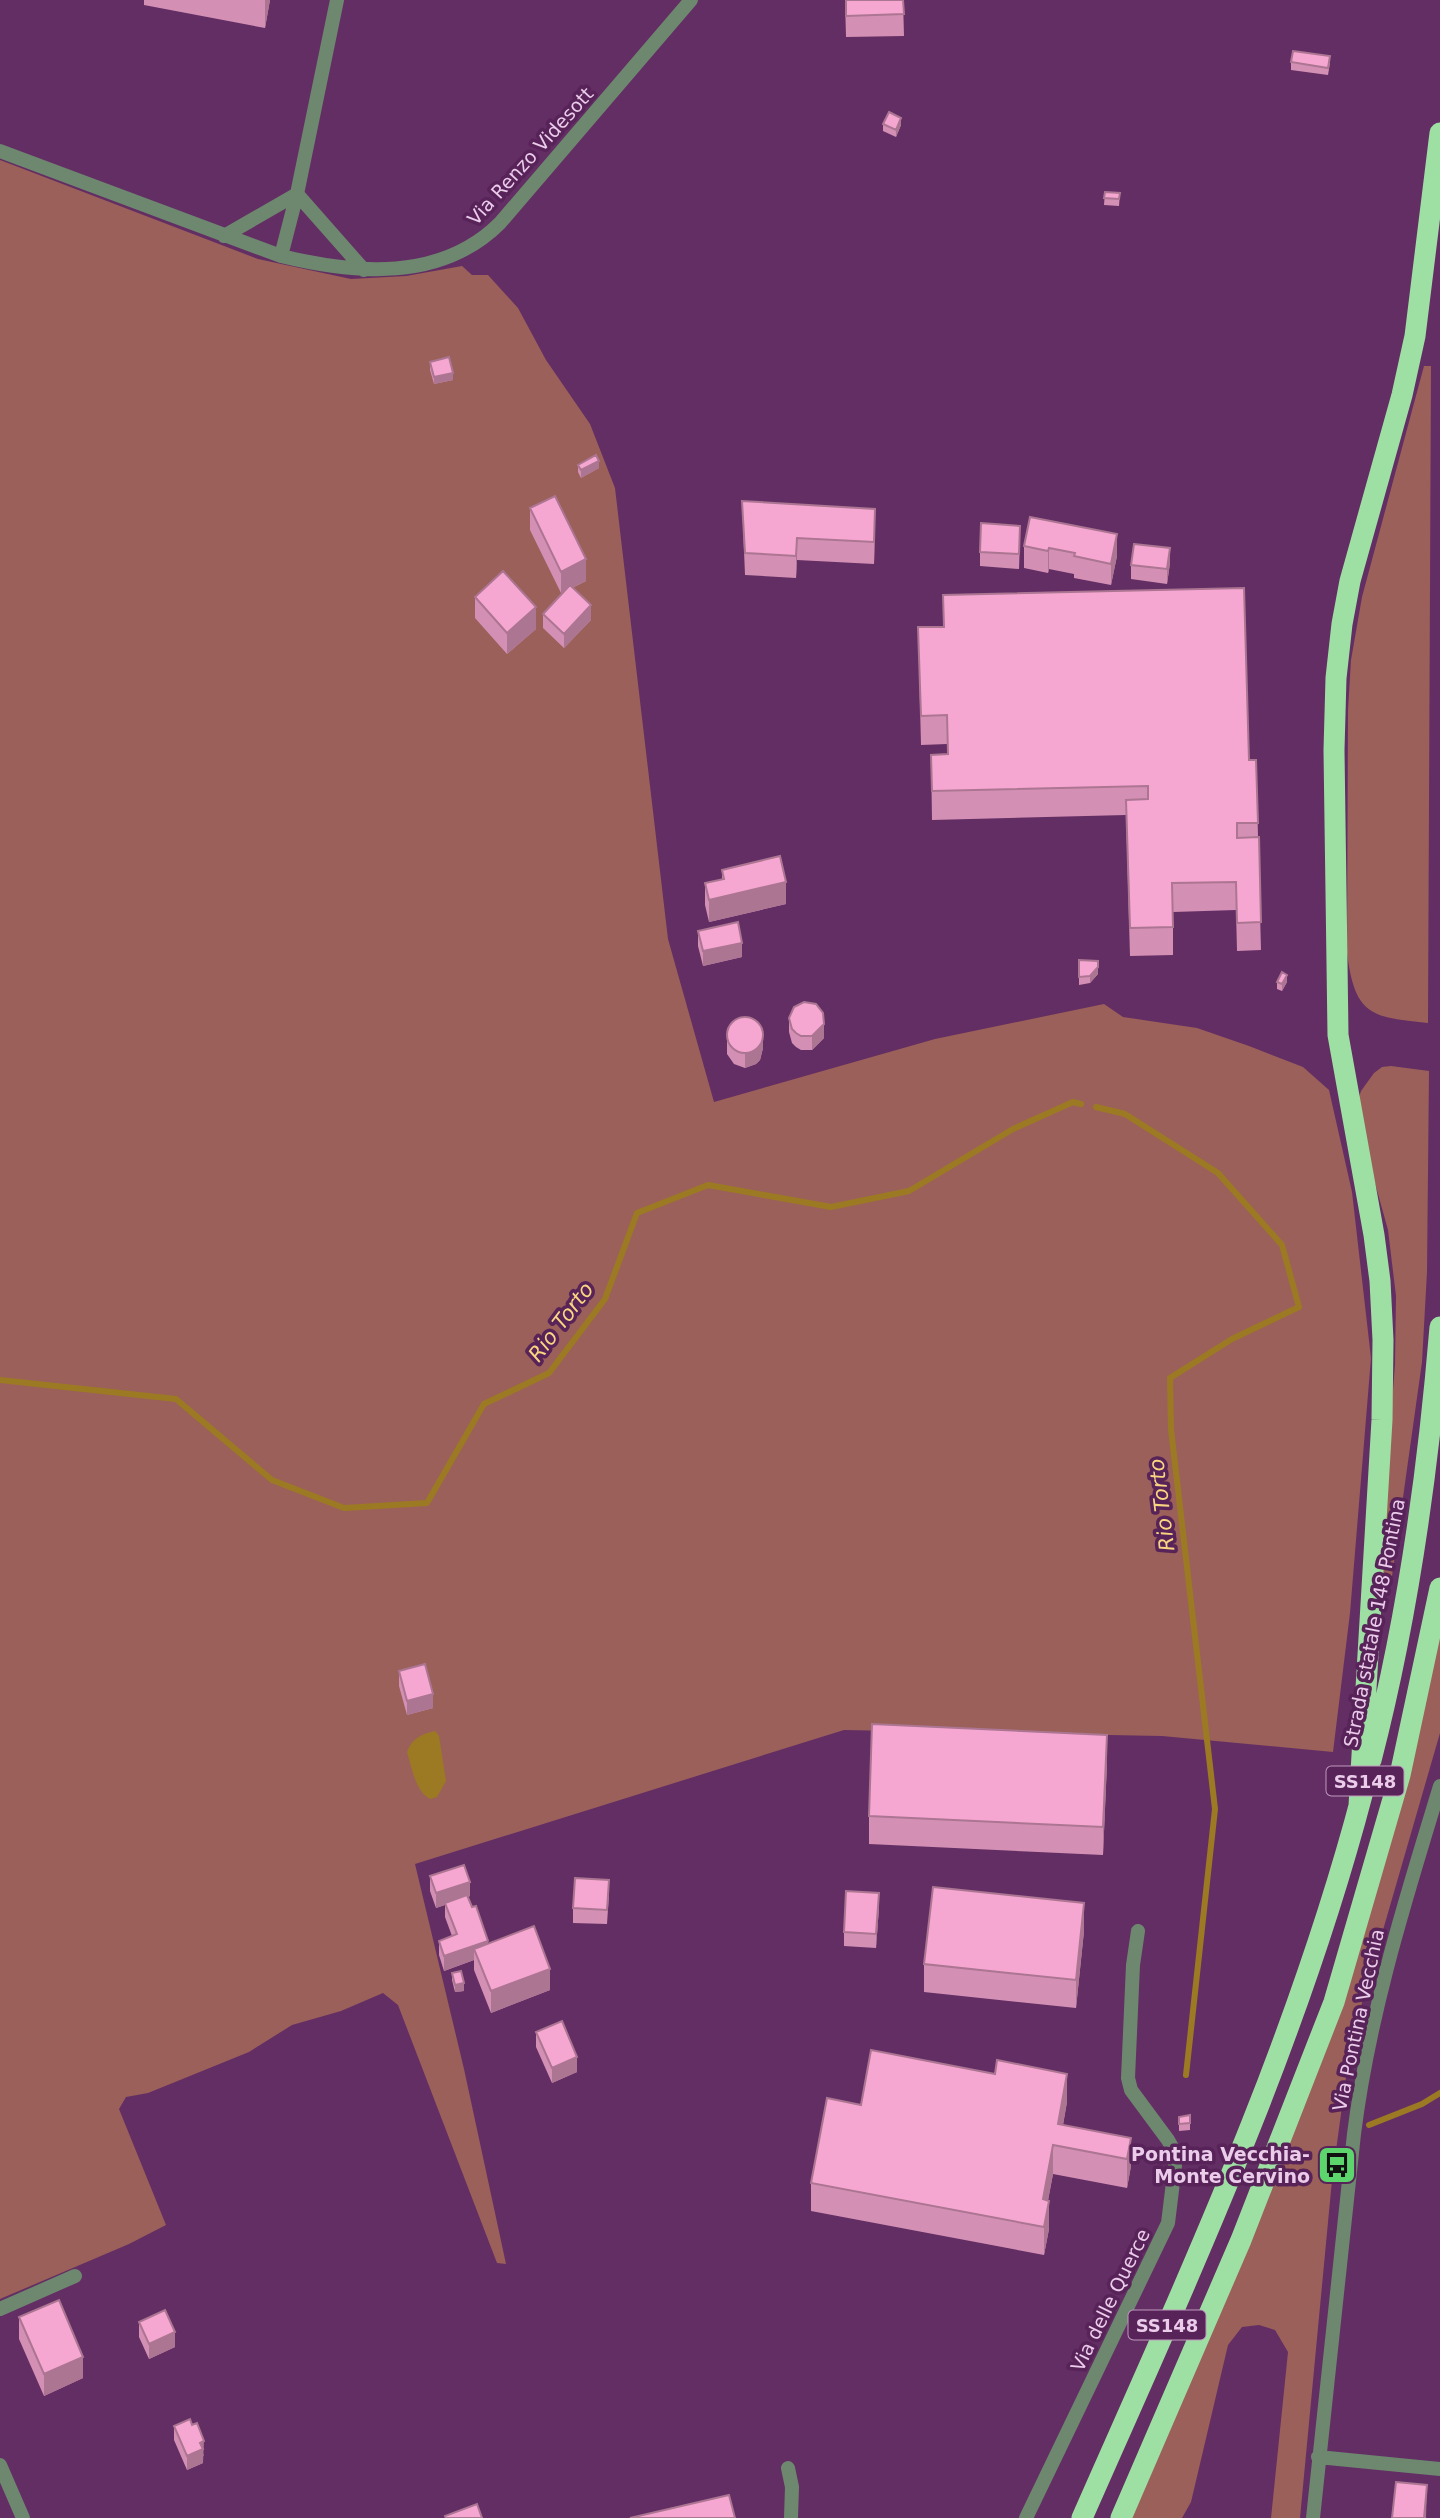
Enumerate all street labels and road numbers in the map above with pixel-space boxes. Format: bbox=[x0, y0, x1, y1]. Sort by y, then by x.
street label: Via Renzo Videsott bbox=[463, 83, 597, 229]
street label: Strada statale 148 Pontina bbox=[1339, 1497, 1409, 1749]
road number: SS148 bbox=[1326, 1766, 1404, 1796]
street label: Via Pontina Vecchia bbox=[1328, 1927, 1388, 2113]
street label: Via delle Querce bbox=[1066, 2225, 1154, 2375]
road number: SS148 bbox=[1128, 2311, 1206, 2340]

